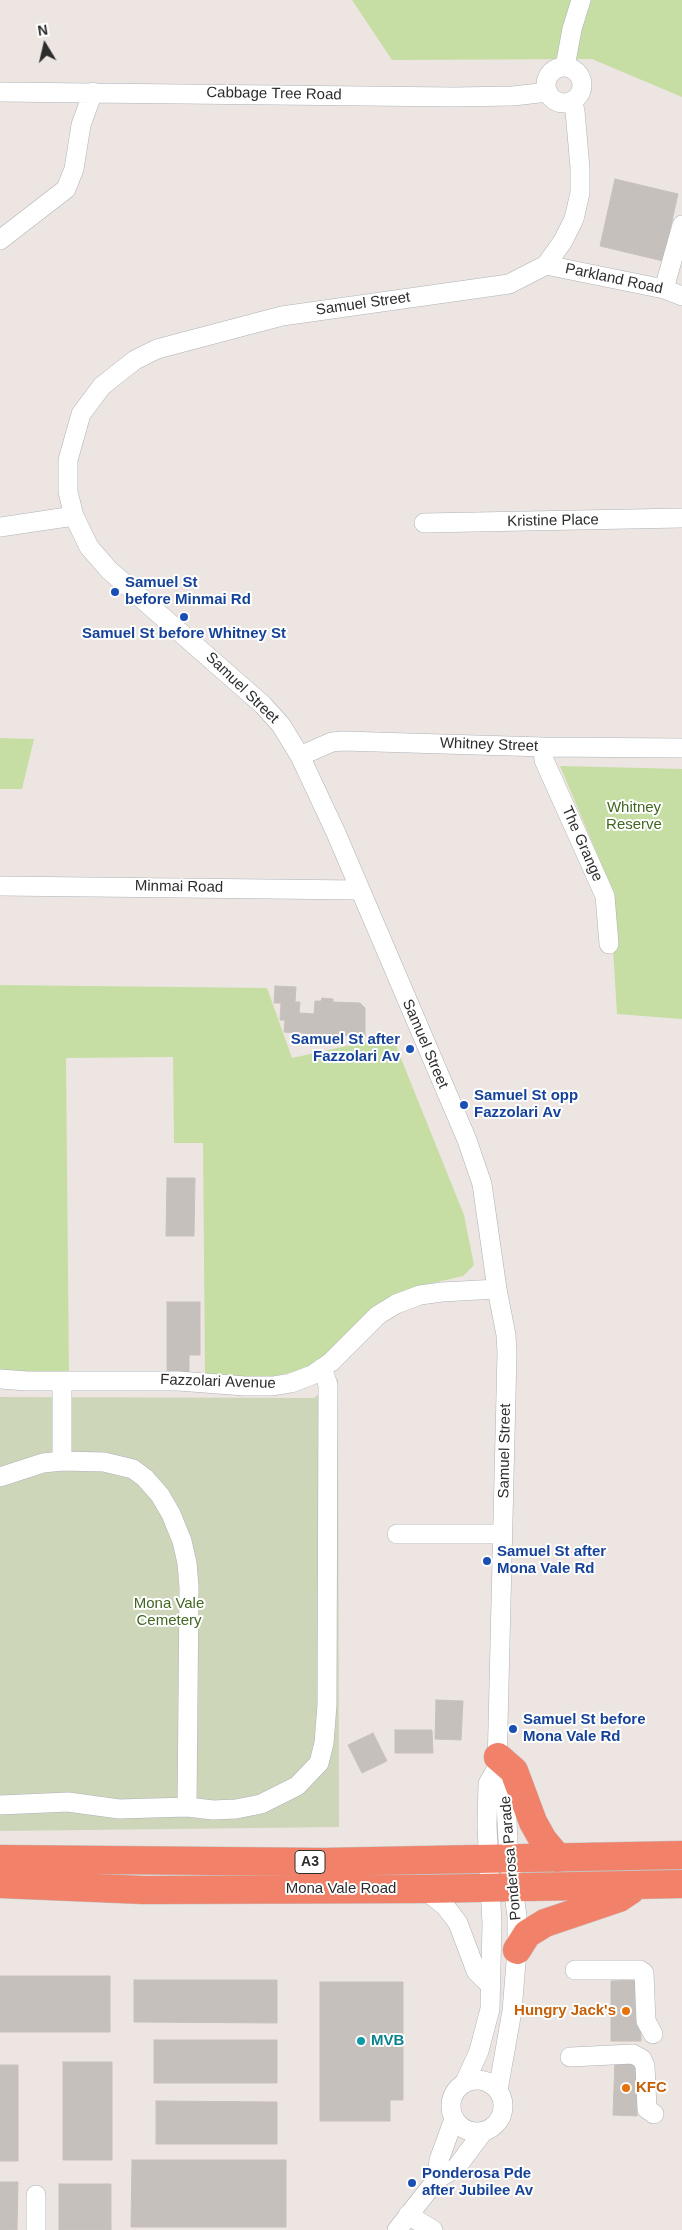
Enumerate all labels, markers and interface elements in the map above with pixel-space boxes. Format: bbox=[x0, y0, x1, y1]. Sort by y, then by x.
north arrow bbox=[20, 20, 70, 70]
text: N bbox=[36, 21, 49, 39]
street label: Cabbage Tree Road bbox=[206, 84, 342, 104]
street label: Parkland Road bbox=[564, 260, 664, 298]
street label: Samuel Street bbox=[315, 288, 411, 320]
street label: Kristine Place bbox=[507, 511, 599, 531]
place label: Samuel St before Minmai Rd bbox=[125, 574, 251, 609]
marker: Samuel St before Minmai Rd bbox=[109, 586, 121, 598]
marker: Samuel St before Whitney St bbox=[178, 611, 190, 623]
place label: Samuel St before Whitney St bbox=[82, 625, 286, 643]
street label: Samuel Street bbox=[202, 649, 282, 727]
street label: Whitney Street bbox=[440, 734, 538, 756]
park label: Whitney Reserve bbox=[606, 799, 662, 834]
street label: The Grange bbox=[557, 804, 607, 884]
street label: Minmai Road bbox=[135, 877, 223, 897]
street label: Samuel Street bbox=[398, 997, 452, 1091]
place label: Samuel St after Fazzolari Av bbox=[291, 1031, 400, 1066]
marker: Samuel St after Fazzolari Av bbox=[404, 1043, 416, 1055]
place label: Samuel St opp Fazzolari Av bbox=[474, 1087, 578, 1122]
marker: Samuel St opp Fazzolari Av bbox=[458, 1099, 470, 1111]
street label: Fazzolari Avenue bbox=[160, 1371, 276, 1393]
street label: Samuel Street bbox=[495, 1403, 515, 1499]
place label: Samuel St after Mona Vale Rd bbox=[497, 1543, 606, 1578]
marker: Samuel St after Mona Vale Rd bbox=[481, 1555, 493, 1567]
park label: Mona Vale Cemetery bbox=[134, 1595, 204, 1630]
place label: Samuel St before Mona Vale Rd bbox=[523, 1711, 646, 1746]
marker: Samuel St before Mona Vale Rd bbox=[507, 1723, 519, 1735]
street label: Ponderosa Parade bbox=[497, 1795, 525, 1921]
road number: A3 bbox=[295, 1850, 325, 1874]
street label: Mona Vale Road bbox=[286, 1880, 396, 1898]
place label: Hungry Jack's bbox=[514, 2002, 616, 2020]
marker: Hungry Jack's bbox=[620, 2005, 632, 2017]
place label: MVB bbox=[371, 2032, 404, 2050]
marker: MVB bbox=[355, 2035, 367, 2047]
place label: KFC bbox=[636, 2079, 667, 2097]
marker: KFC bbox=[620, 2082, 632, 2094]
place label: Ponderosa Pde after Jubilee Av bbox=[422, 2165, 533, 2200]
marker: Ponderosa Pde after Jubilee Av bbox=[406, 2177, 418, 2189]

